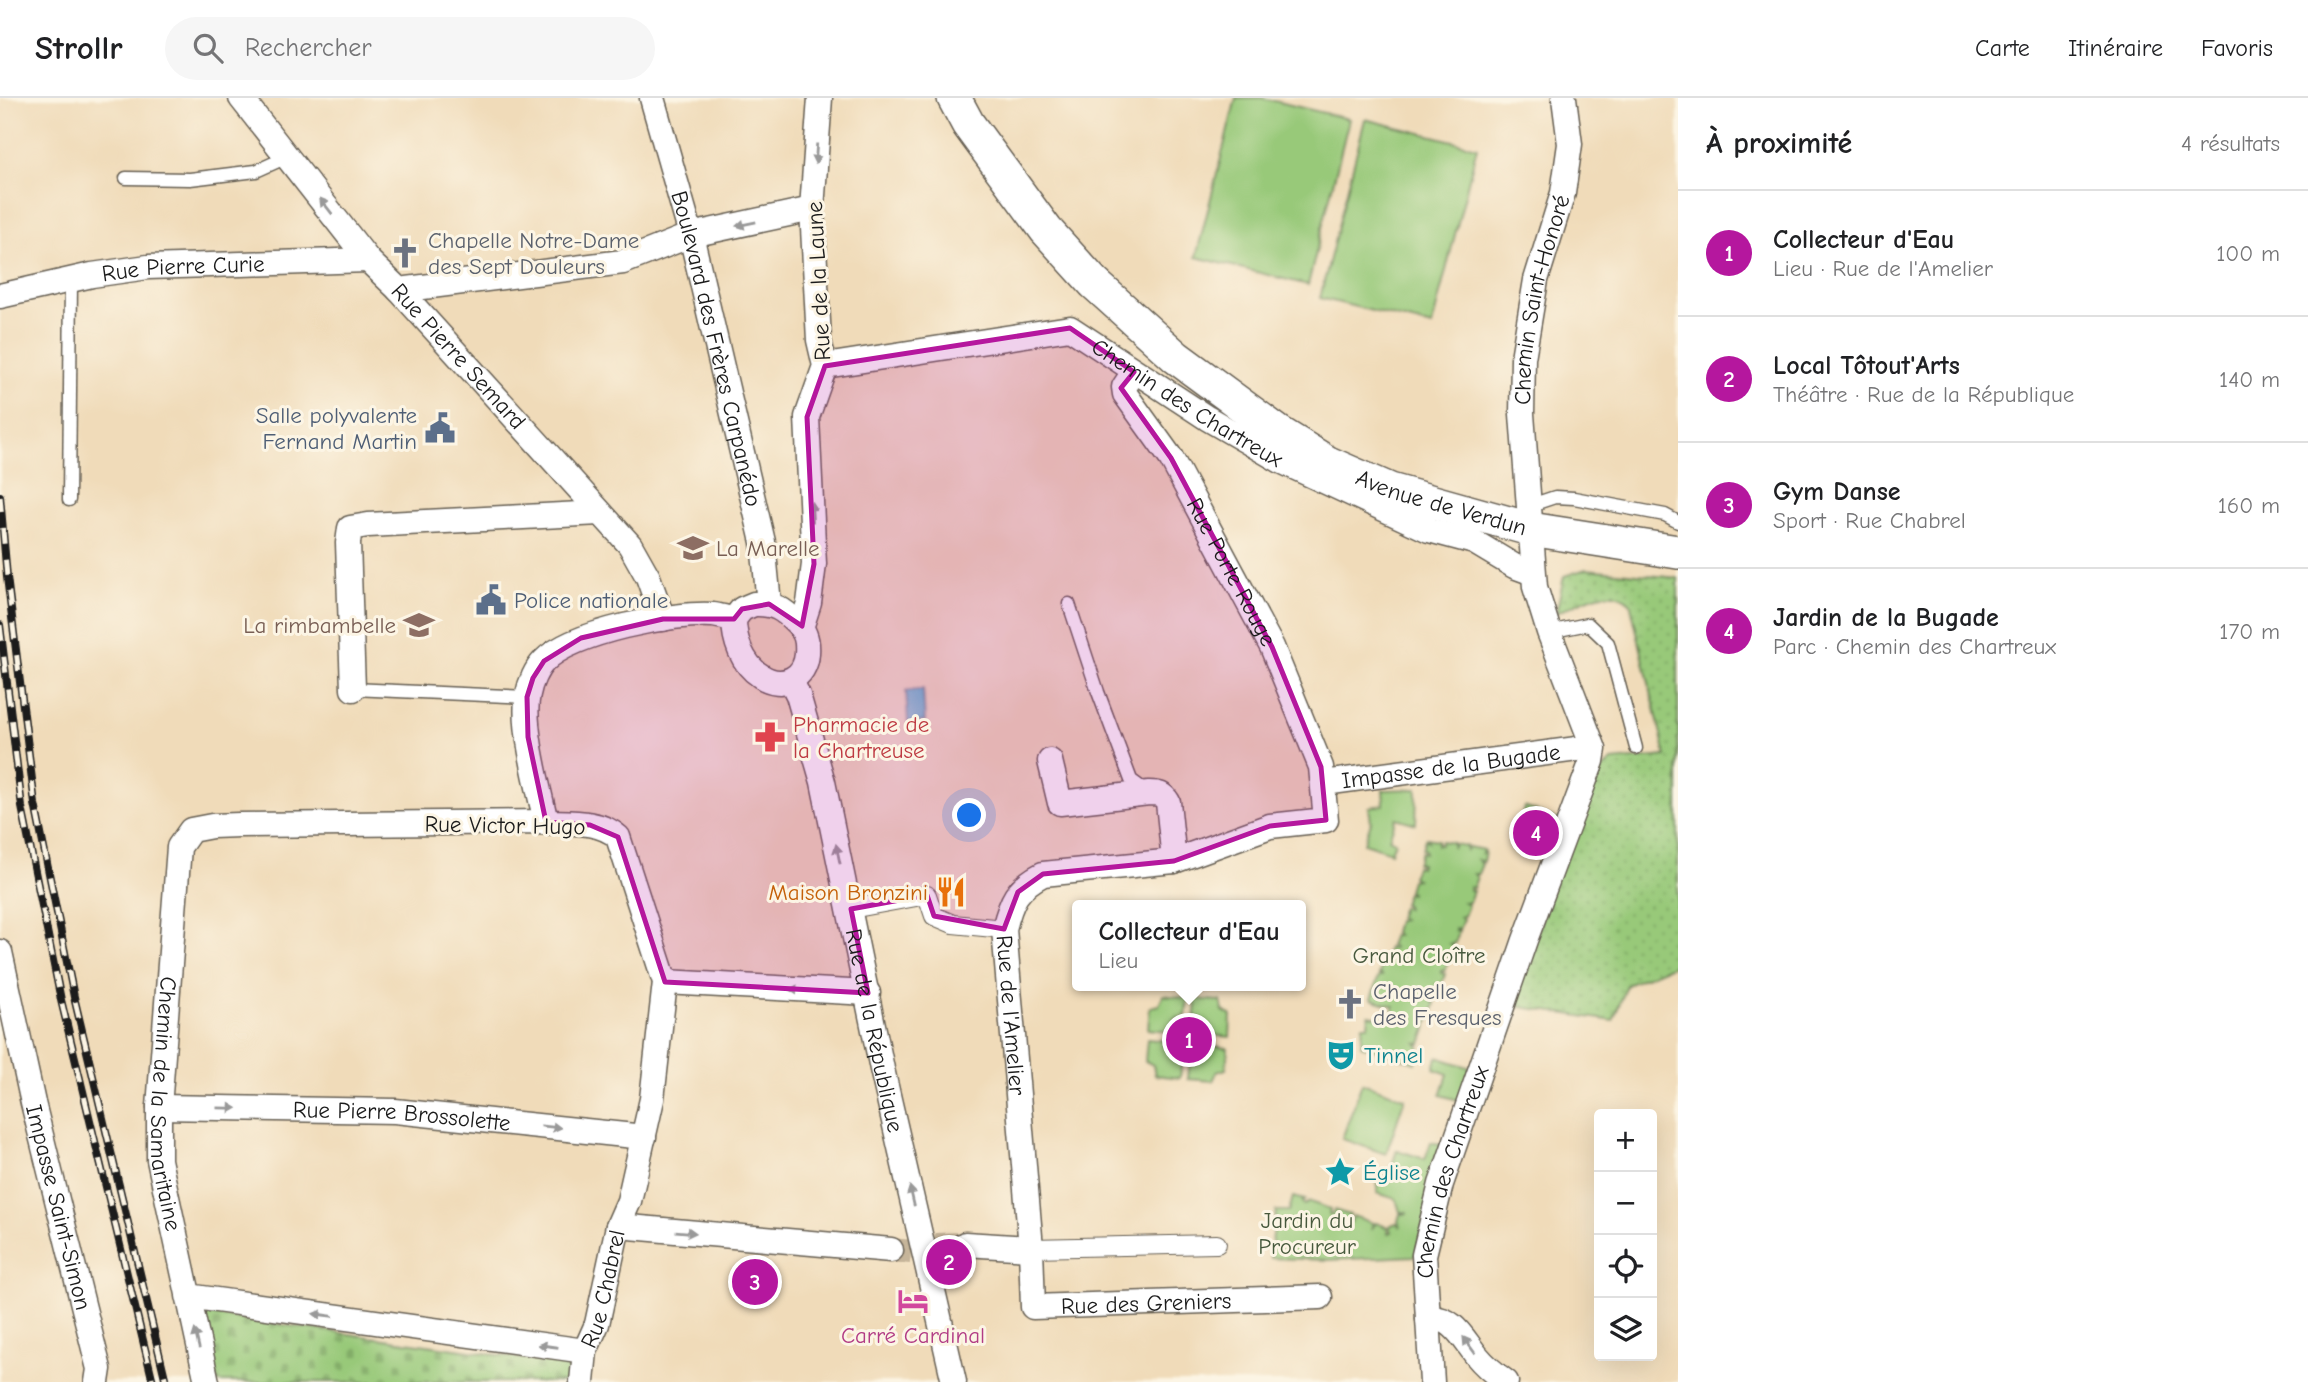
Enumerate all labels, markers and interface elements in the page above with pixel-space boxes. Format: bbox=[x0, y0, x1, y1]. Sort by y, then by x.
search box bbox=[165, 17, 655, 80]
text: Strollr bbox=[35, 29, 123, 67]
icon: search bbox=[189, 29, 227, 67]
text: Rechercher bbox=[245, 33, 372, 63]
text: Carte bbox=[1975, 34, 2030, 62]
text: Itinéraire bbox=[2068, 34, 2163, 62]
text: Favoris bbox=[2201, 34, 2273, 62]
text: À proximité bbox=[1706, 126, 1852, 161]
text: 4 résultats bbox=[2181, 130, 2280, 157]
one-way arrow bbox=[810, 143, 821, 165]
street label: Boulevard des Frères Carpanédo bbox=[665, 188, 767, 509]
street label: Chemin Saint-Honoré bbox=[1509, 191, 1576, 405]
one-way arrow bbox=[319, 198, 334, 216]
street label: Rue de la Laune bbox=[801, 201, 836, 361]
one-way arrow bbox=[735, 218, 757, 229]
text: Collecteur d'Eau bbox=[1773, 225, 1954, 255]
place label: Chapelle Notre-Dame des Sept Douleurs bbox=[428, 227, 639, 280]
church icon: Chapelle Notre-Dame des Sept Douleurs bbox=[388, 236, 422, 270]
text: 1 bbox=[1724, 240, 1734, 267]
text: 100 m bbox=[2216, 240, 2280, 267]
street label: Rue Pierre Curie bbox=[100, 250, 265, 287]
text: Lieu · Rue de l'Amelier bbox=[1773, 255, 1993, 282]
street label: Rue Pierre Semard bbox=[386, 278, 531, 435]
street label: Chemin des Chartreux bbox=[1086, 333, 1288, 473]
text: Local Tôtout'Arts bbox=[1773, 351, 1960, 381]
text: 2 bbox=[1723, 366, 1735, 393]
text: 140 m bbox=[2219, 366, 2280, 393]
text: Théâtre · Rue de la République bbox=[1773, 381, 2074, 408]
place label: Salle polyvalente Fernand Martin bbox=[256, 402, 417, 455]
public building icon: Salle polyvalente Fernand Martin bbox=[423, 411, 457, 445]
street label: Avenue de Verdun bbox=[1352, 464, 1530, 541]
text: Gym Danse bbox=[1773, 477, 1901, 507]
text: 3 bbox=[1723, 492, 1735, 519]
text: 160 m bbox=[2218, 492, 2280, 519]
street label: Rue Porte Rouge bbox=[1181, 493, 1282, 651]
one-way arrow bbox=[806, 501, 817, 523]
text: Sport · Rue Chabrel bbox=[1773, 507, 1966, 534]
school or university icon: La Marelle bbox=[676, 531, 710, 565]
place label: La Marelle bbox=[716, 535, 820, 562]
public building icon: Police nationale bbox=[474, 583, 508, 617]
place label: Police nationale bbox=[514, 587, 668, 614]
text: Jardin de la Bugade bbox=[1773, 603, 1999, 633]
school or university icon: La rimbambelle bbox=[402, 608, 436, 642]
place label: La rimbambelle bbox=[243, 612, 396, 639]
text: 4 bbox=[1724, 618, 1734, 645]
text: 170 m bbox=[2219, 618, 2280, 645]
text: Parc · Chemin des Chartreux bbox=[1773, 633, 2056, 660]
place label: Pharmacie de la Chartreuse bbox=[793, 711, 929, 764]
pharmacy icon: Pharmacie de la Chartreuse bbox=[753, 720, 787, 754]
street label: Impasse de la Bugade bbox=[1340, 738, 1562, 794]
your location bbox=[952, 798, 986, 832]
pin: 4 bbox=[1513, 807, 1559, 859]
street label: Rue Victor Hugo bbox=[424, 811, 586, 840]
one-way arrow bbox=[833, 843, 844, 865]
restaurant icon: Maison Bronzini bbox=[934, 875, 968, 909]
place label: Maison Bronzini bbox=[769, 879, 928, 906]
popup bbox=[1072, 900, 1306, 991]
text: Collecteur d'Eau bbox=[1098, 917, 1280, 947]
street label: Rue de la République bbox=[840, 926, 909, 1135]
street label: Rue de l'Amelier bbox=[991, 934, 1031, 1097]
park label: Grand Cloître bbox=[1353, 942, 1486, 969]
text: Lieu bbox=[1098, 947, 1138, 974]
street label: Chemin de la Samaritaine bbox=[145, 976, 187, 1233]
place label: Chapelle des Fresques bbox=[1373, 978, 1502, 1031]
one-way arrow bbox=[788, 984, 810, 995]
church icon: Chapelle des Fresques bbox=[1333, 987, 1367, 1021]
pin: 1 bbox=[1166, 1014, 1212, 1066]
theatre icon: Tinnel bbox=[1324, 1038, 1358, 1072]
place label: Tinnel bbox=[1364, 1042, 1423, 1069]
street label: Chemin des Chartreux bbox=[1411, 1062, 1495, 1279]
street label: Rue Pierre Brossolette bbox=[293, 1096, 512, 1137]
street label: Impasse Saint-Simon bbox=[20, 1102, 97, 1313]
one-way arrow bbox=[216, 1102, 238, 1114]
map controls bbox=[1594, 1109, 1657, 1361]
button: + bbox=[1594, 1109, 1657, 1172]
one-way arrow bbox=[541, 1122, 563, 1133]
place icon: Église bbox=[1323, 1155, 1357, 1189]
place label: Église bbox=[1363, 1159, 1420, 1186]
button: − bbox=[1594, 1172, 1657, 1235]
one-way arrow bbox=[906, 1185, 917, 1207]
park label: Jardin du Procureur bbox=[1258, 1207, 1357, 1260]
street label: Rue Chabrel bbox=[575, 1227, 631, 1352]
one-way arrow bbox=[675, 1227, 697, 1238]
button: locate bbox=[1594, 1235, 1657, 1298]
pin: 2 bbox=[926, 1236, 972, 1288]
pin: 3 bbox=[732, 1256, 778, 1308]
hotel icon: Carré Cardinal bbox=[896, 1284, 930, 1318]
street label: Rue des Greniers bbox=[1060, 1287, 1232, 1320]
button: layers bbox=[1594, 1298, 1657, 1361]
one-way arrow bbox=[312, 1309, 334, 1320]
place label: Carré Cardinal bbox=[841, 1322, 985, 1349]
one-way arrow bbox=[192, 1328, 203, 1350]
one-way arrow bbox=[1462, 1336, 1476, 1354]
one-way arrow bbox=[537, 1340, 559, 1351]

